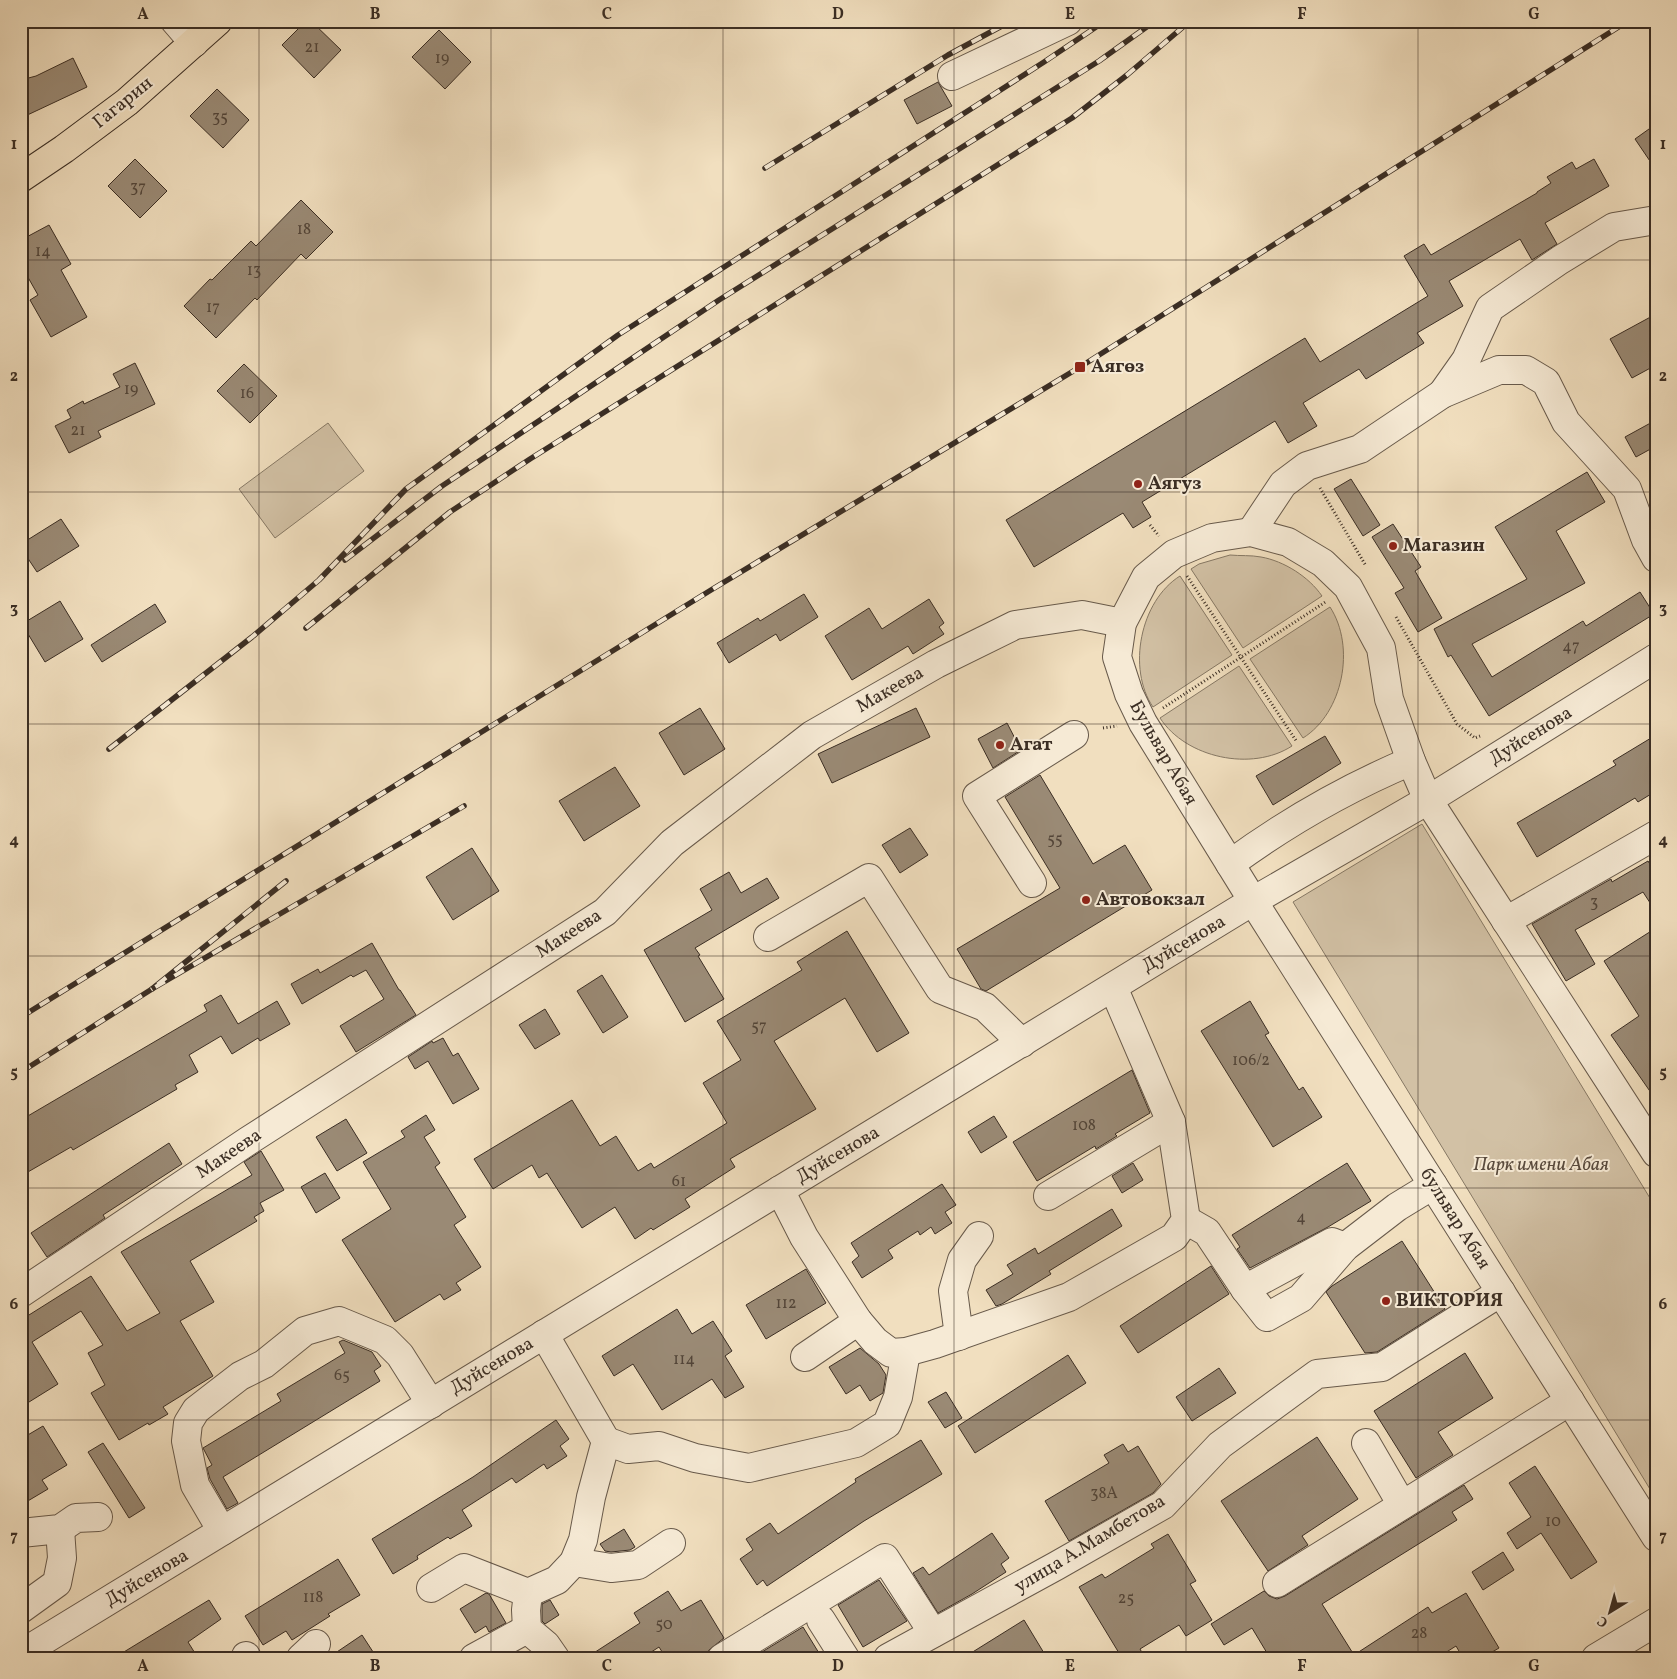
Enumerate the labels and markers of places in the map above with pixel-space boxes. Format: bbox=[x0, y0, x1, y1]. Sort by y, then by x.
place label: Аягөз bbox=[1091, 354, 1144, 380]
marker: Аягөз bbox=[1073, 360, 1087, 374]
place label: Аягуз bbox=[1148, 471, 1202, 497]
marker: Аягуз bbox=[1132, 478, 1144, 490]
place label: Магазин bbox=[1403, 533, 1485, 559]
marker: Магазин bbox=[1387, 540, 1399, 552]
place label: Агат bbox=[1010, 732, 1053, 758]
marker: Агат bbox=[994, 739, 1006, 751]
place label: Автовокзал bbox=[1096, 887, 1205, 913]
marker: Автовокзал bbox=[1080, 894, 1092, 906]
place label: ВИКТОРИЯ bbox=[1396, 1288, 1503, 1314]
marker: ВИКТОРИЯ bbox=[1380, 1295, 1392, 1307]

